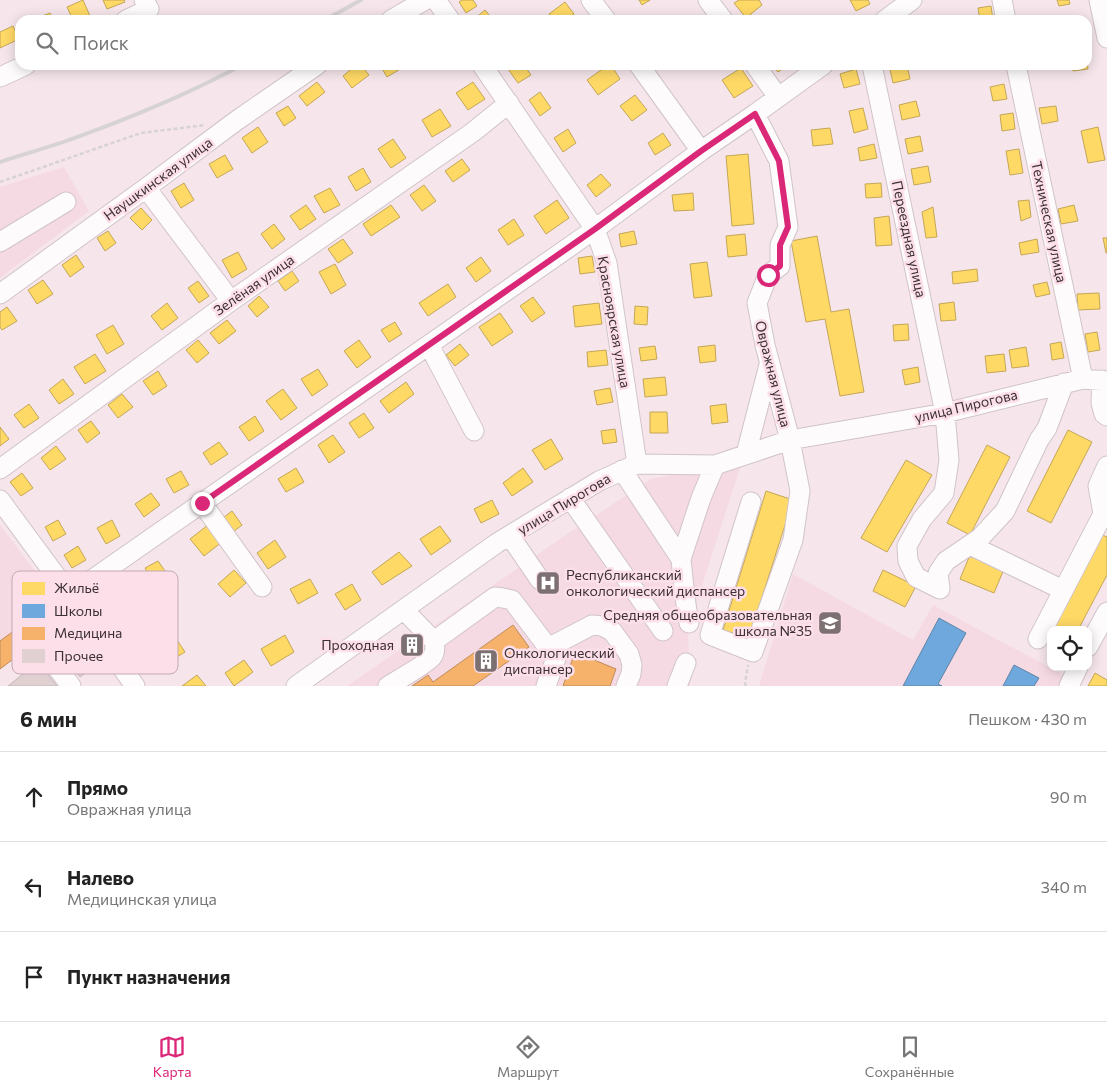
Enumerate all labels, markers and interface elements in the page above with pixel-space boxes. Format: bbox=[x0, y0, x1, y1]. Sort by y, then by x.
search box bbox=[15, 15, 1092, 70]
icon: search bbox=[33, 29, 61, 57]
text: Поиск bbox=[73, 31, 129, 54]
street label: Наушкинская улица bbox=[100, 134, 215, 224]
street label: Техническая улица bbox=[1028, 160, 1071, 284]
street label: Переездная улица bbox=[889, 179, 930, 299]
street label: Зелёная улица bbox=[210, 251, 297, 319]
street label: Красноярская улица bbox=[595, 255, 634, 389]
route start bbox=[757, 264, 780, 287]
street label: Овражная улица bbox=[752, 319, 795, 429]
street label: улица Пирогова bbox=[913, 385, 1019, 426]
street label: улица Пирогова bbox=[514, 469, 613, 538]
route end bbox=[191, 492, 214, 515]
place label: Республиканский онкологический диспансер bbox=[566, 566, 745, 599]
hospital icon: Республиканский онкологический диспансер bbox=[535, 570, 561, 596]
legend bbox=[12, 571, 178, 674]
text: Жильё bbox=[54, 579, 99, 596]
text: Школы bbox=[54, 602, 102, 619]
place label: Средняя общеобразовательная школа №35 bbox=[603, 606, 812, 639]
school or university icon: Средняя общеобразовательная школа №35 bbox=[817, 610, 843, 636]
text: Медицина bbox=[54, 624, 122, 641]
map controls bbox=[1047, 626, 1092, 671]
button: locate bbox=[1047, 626, 1092, 671]
building icon: Проходная bbox=[399, 632, 425, 658]
place label: Проходная bbox=[321, 636, 394, 653]
place label: Онкологический диспансер bbox=[504, 644, 615, 677]
text: Прочее bbox=[54, 647, 103, 664]
building icon: Онкологический диспансер bbox=[473, 648, 499, 674]
text: 6 мин bbox=[20, 706, 77, 731]
text: Пешком · 430 m bbox=[968, 709, 1087, 728]
text: Прямо bbox=[67, 776, 128, 799]
icon: ahead bbox=[20, 783, 48, 811]
text: 90 m bbox=[1050, 787, 1087, 806]
text: Овражная улица bbox=[67, 799, 192, 818]
text: Налево bbox=[67, 866, 134, 889]
icon: left bbox=[20, 873, 48, 901]
text: 340 m bbox=[1041, 877, 1087, 896]
text: Медицинская улица bbox=[67, 889, 217, 908]
icon: arrive bbox=[20, 963, 48, 991]
text: Пункт назначения bbox=[67, 965, 230, 988]
tab: Карта bbox=[153, 1033, 191, 1080]
tab: Маршрут bbox=[497, 1033, 559, 1080]
tab: Сохранённые bbox=[865, 1033, 954, 1080]

